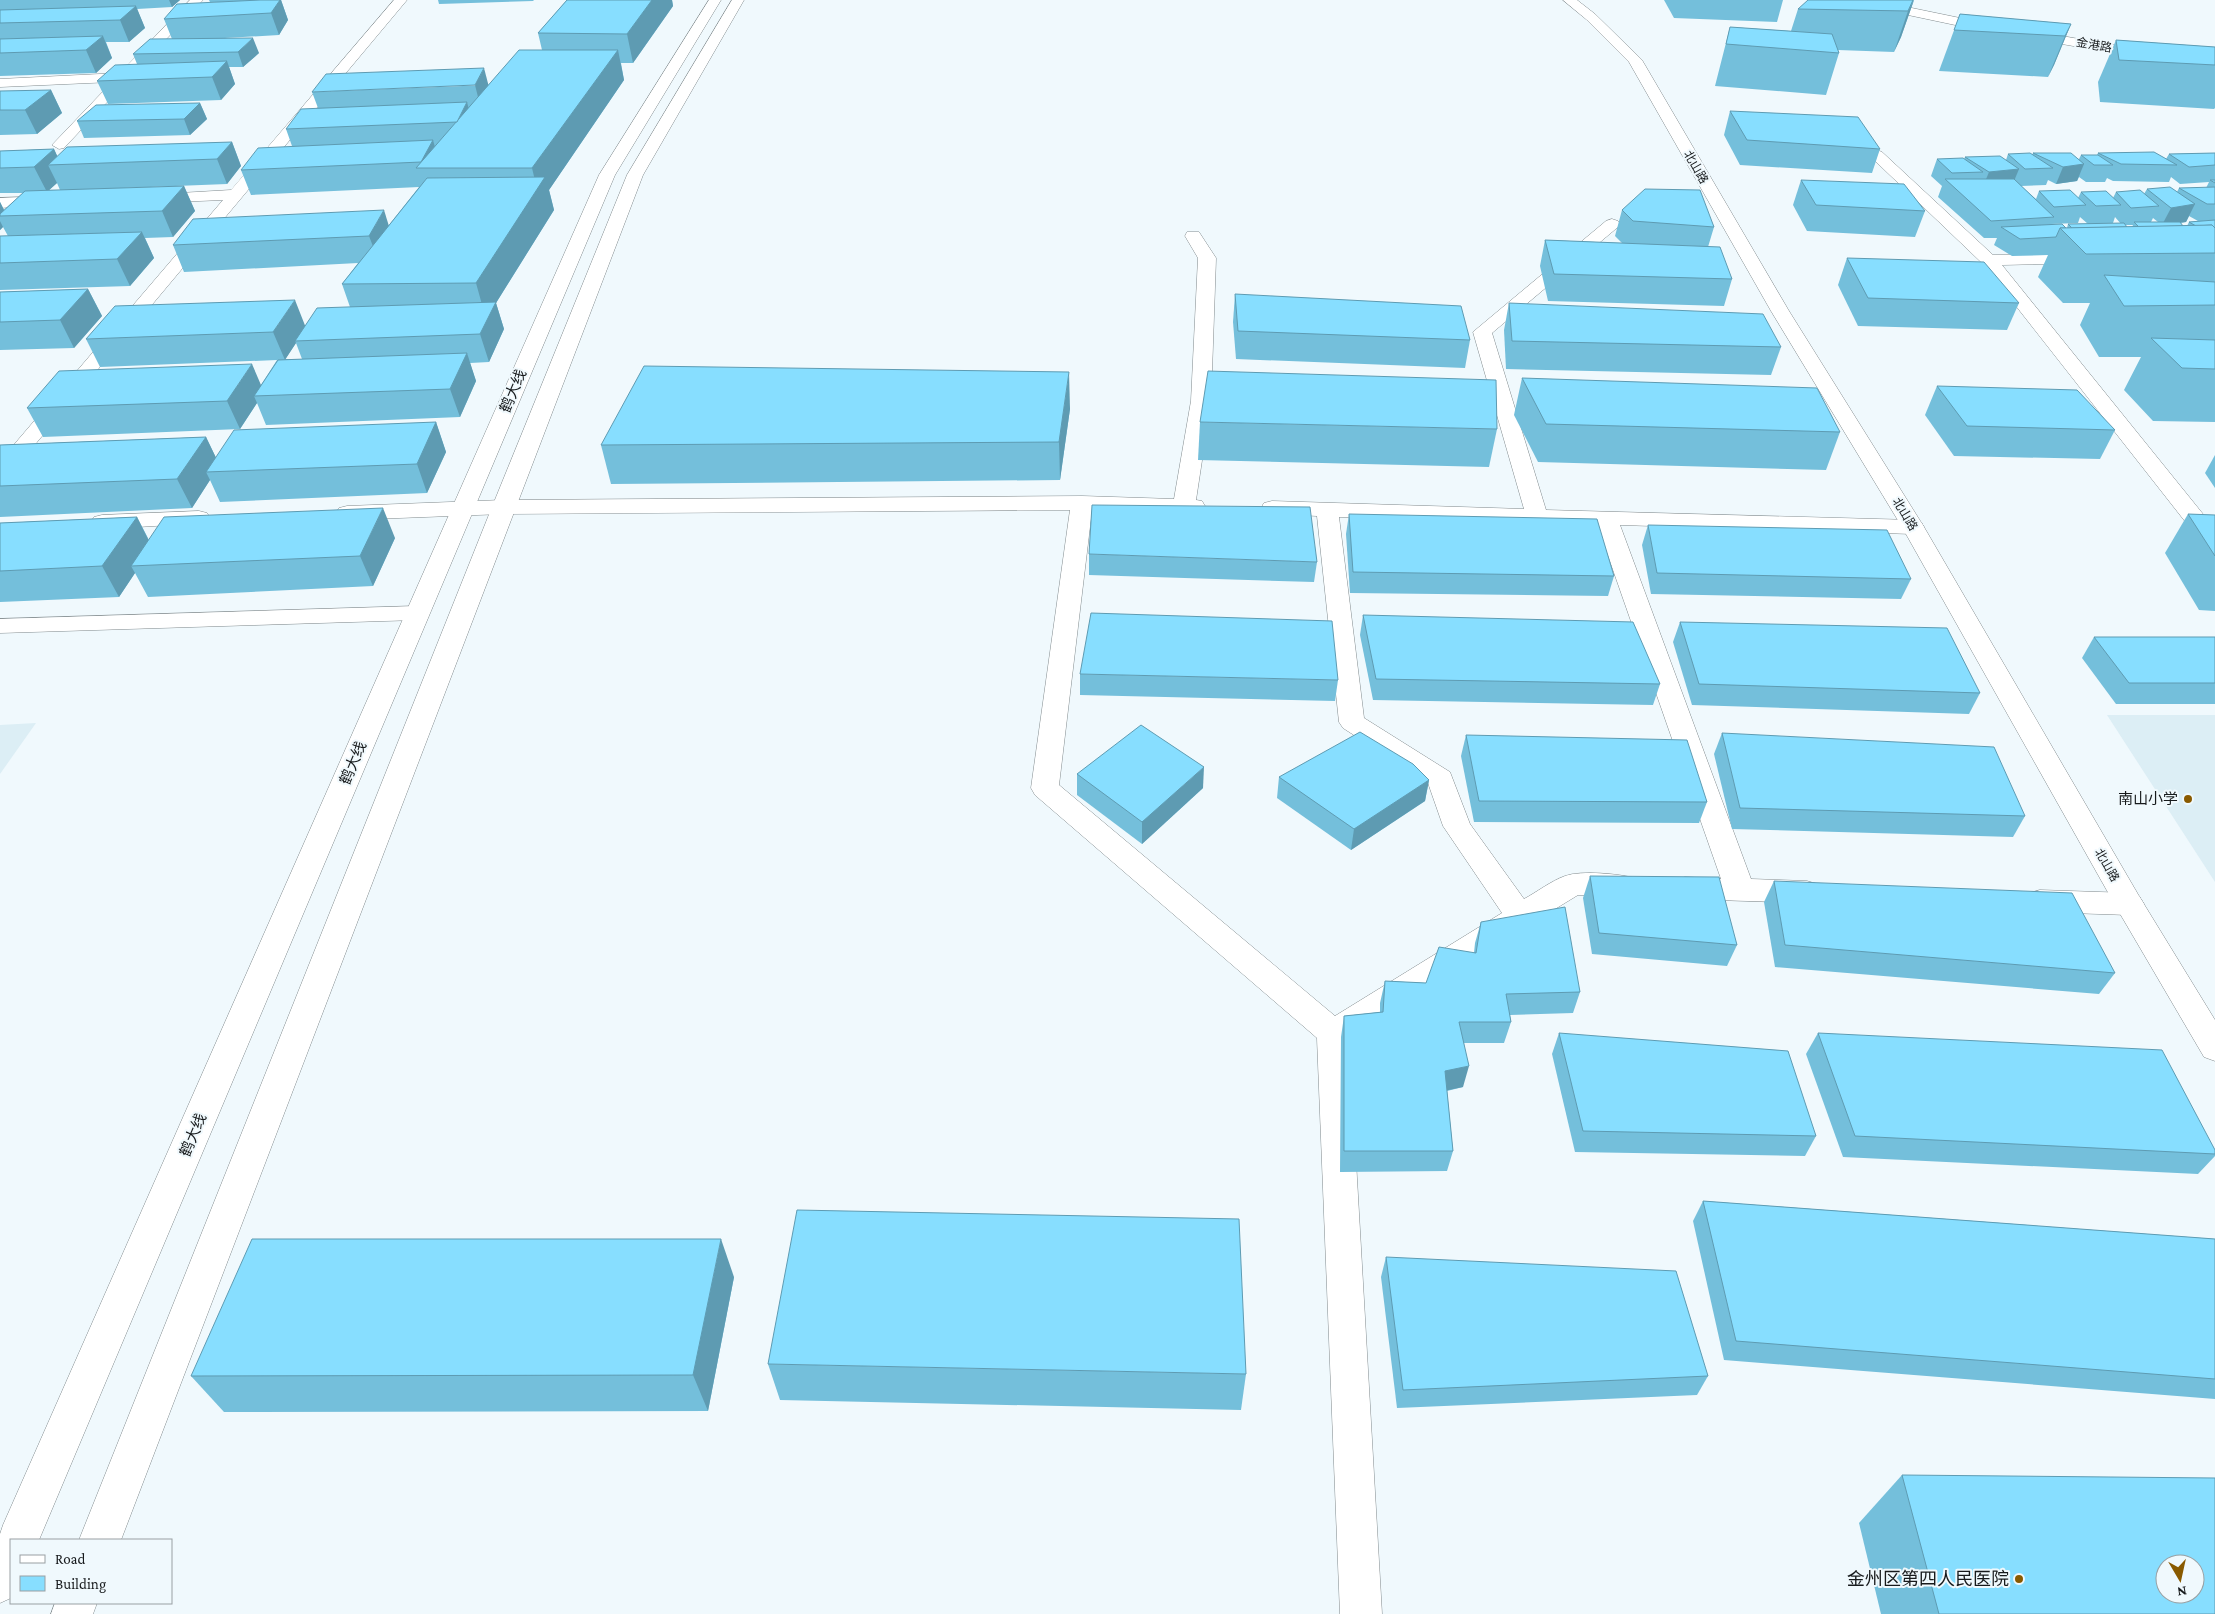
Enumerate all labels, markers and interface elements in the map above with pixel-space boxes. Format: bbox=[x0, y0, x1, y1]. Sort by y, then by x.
street label: 金港路 bbox=[2075, 35, 2113, 55]
street label: 北山路 bbox=[1681, 148, 1711, 186]
street label: 鹤大线 bbox=[497, 367, 529, 415]
street label: 北山路 bbox=[1890, 495, 1920, 533]
street label: 鹤大线 bbox=[337, 739, 369, 787]
place label: 南山小学 bbox=[2118, 791, 2178, 807]
marker: 南山小学 bbox=[2182, 793, 2194, 805]
street label: 北山路 bbox=[2092, 846, 2122, 884]
street label: 鹤大线 bbox=[177, 1111, 209, 1159]
legend bbox=[10, 1539, 172, 1604]
text: Road bbox=[55, 1551, 86, 1567]
north arrow bbox=[2155, 1554, 2205, 1604]
place label: 金州区第四人民医院 bbox=[1847, 1569, 2009, 1589]
marker: 金州区第四人民医院 bbox=[2013, 1573, 2025, 1585]
text: Building bbox=[55, 1576, 106, 1593]
text: N bbox=[2176, 1583, 2188, 1601]

